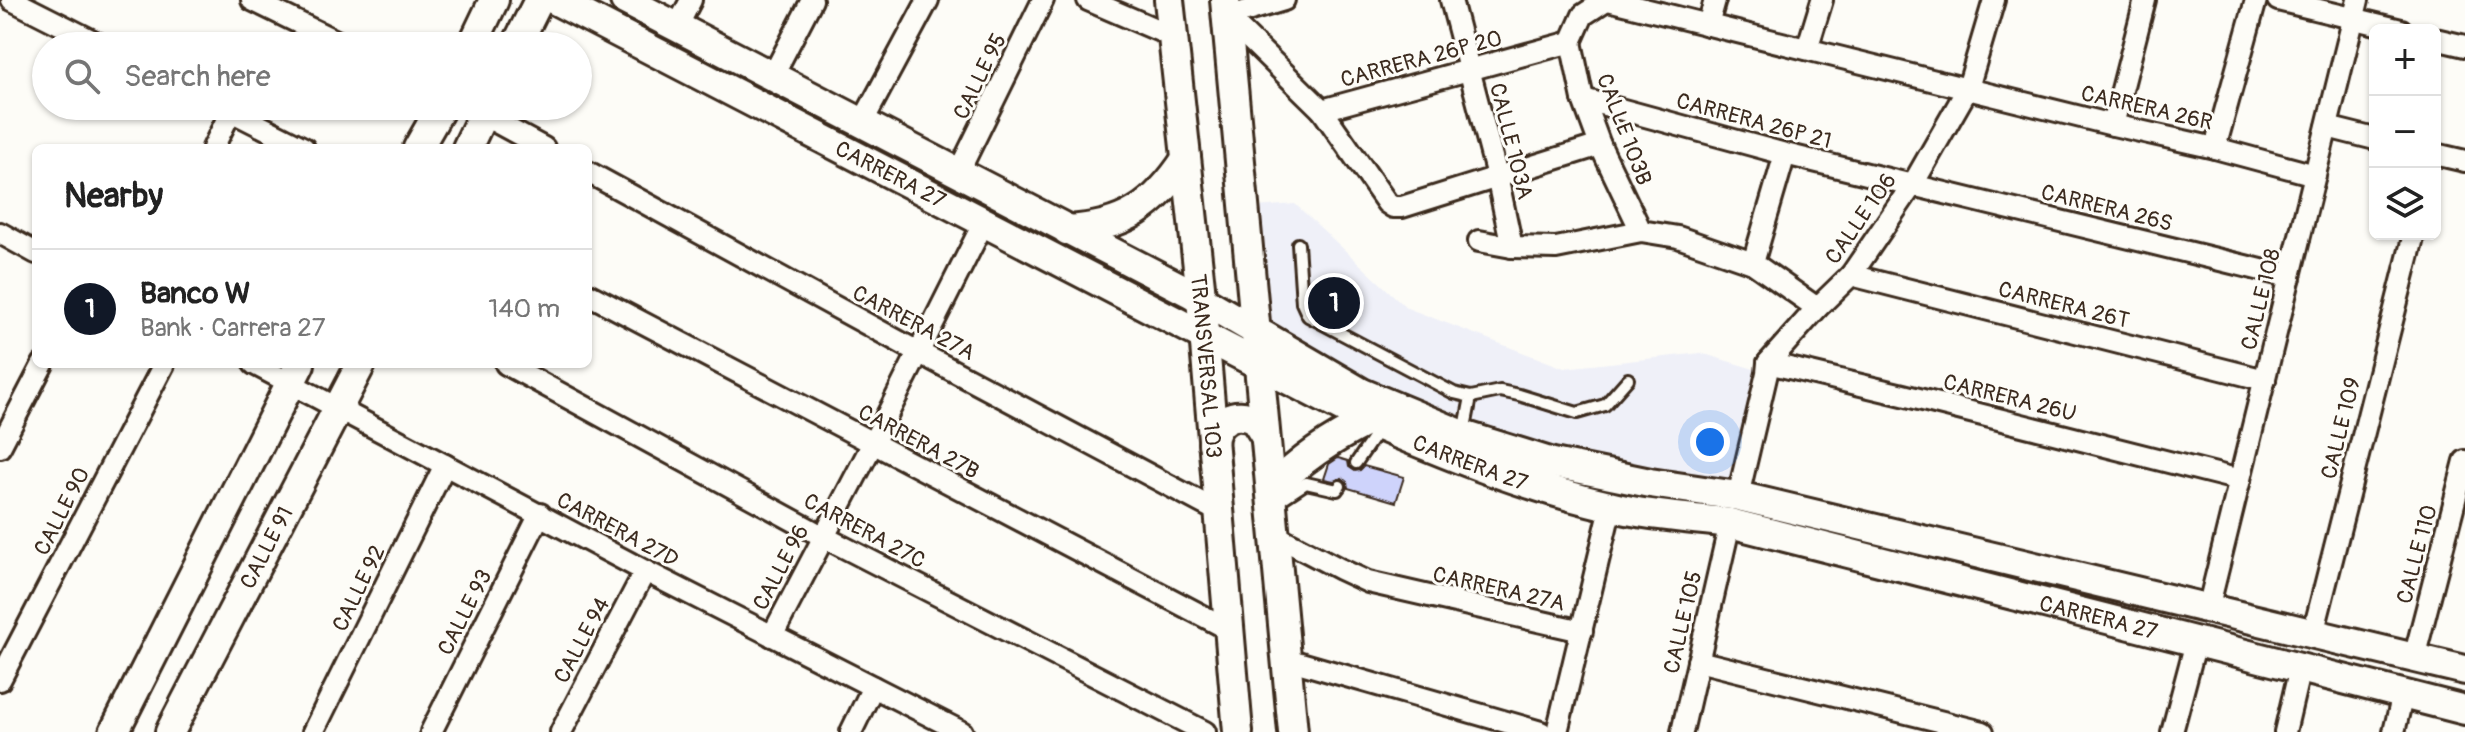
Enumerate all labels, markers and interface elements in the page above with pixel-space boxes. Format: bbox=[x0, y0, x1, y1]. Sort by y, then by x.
street label: CARRERA 26P 20 bbox=[1338, 24, 1505, 94]
map controls bbox=[2369, 24, 2441, 240]
button: + bbox=[2369, 24, 2441, 96]
street label: CALLE 95 bbox=[947, 29, 1013, 124]
search box bbox=[32, 32, 592, 120]
icon: search bbox=[60, 54, 104, 98]
text: Search here bbox=[124, 58, 271, 95]
street label: CALLE 103B bbox=[1590, 70, 1658, 189]
street label: CARRERA 26R bbox=[2078, 79, 2215, 137]
street label: CALLE 103A bbox=[1483, 80, 1539, 202]
street label: CARRERA 26P 21 bbox=[1673, 87, 1834, 155]
button: − bbox=[2369, 96, 2441, 168]
street label: CARRERA 27 bbox=[830, 135, 950, 215]
street label: CALLE 106 bbox=[1819, 167, 1902, 270]
button: layers bbox=[2369, 168, 2441, 240]
text: Nearby bbox=[64, 175, 163, 218]
street label: CARRERA 26S bbox=[2038, 178, 2175, 238]
street label: CALLE 108 bbox=[2235, 246, 2287, 353]
street label: TRANSVERSAL 103 bbox=[1184, 273, 1228, 459]
pin: 1 bbox=[1308, 273, 1360, 333]
text: Banco W bbox=[140, 275, 251, 312]
street label: CARRERA 26T bbox=[1995, 275, 2132, 335]
street label: CARRERA 27A bbox=[847, 279, 980, 367]
text: 1 bbox=[85, 293, 95, 325]
text: 140 m bbox=[488, 293, 560, 325]
text: Bank · Carrera 27 bbox=[140, 312, 326, 344]
street label: CARRERA 26U bbox=[1940, 368, 2079, 428]
street label: CALLE 109 bbox=[2315, 374, 2367, 482]
street label: CARRERA 27B bbox=[853, 398, 984, 485]
your location bbox=[1690, 422, 1730, 462]
street label: CARRERA 27 bbox=[1408, 429, 1531, 497]
street label: CALLE 90 bbox=[28, 463, 96, 560]
street label: CARRERA 27D bbox=[552, 486, 683, 574]
street label: CARRERA 27C bbox=[799, 487, 930, 575]
street label: CALLE 91 bbox=[234, 502, 300, 594]
street label: CALLE 110 bbox=[2390, 502, 2444, 607]
street label: CALLE 96 bbox=[747, 520, 815, 615]
street label: CALLE 92 bbox=[326, 541, 392, 636]
street label: CARRERA 27A bbox=[1430, 560, 1568, 618]
street label: CALLE 93 bbox=[431, 565, 498, 660]
street label: CALLE 105 bbox=[1658, 568, 1708, 676]
street label: CARRERA 27 bbox=[2036, 589, 2161, 646]
street label: CALLE 94 bbox=[548, 593, 616, 688]

